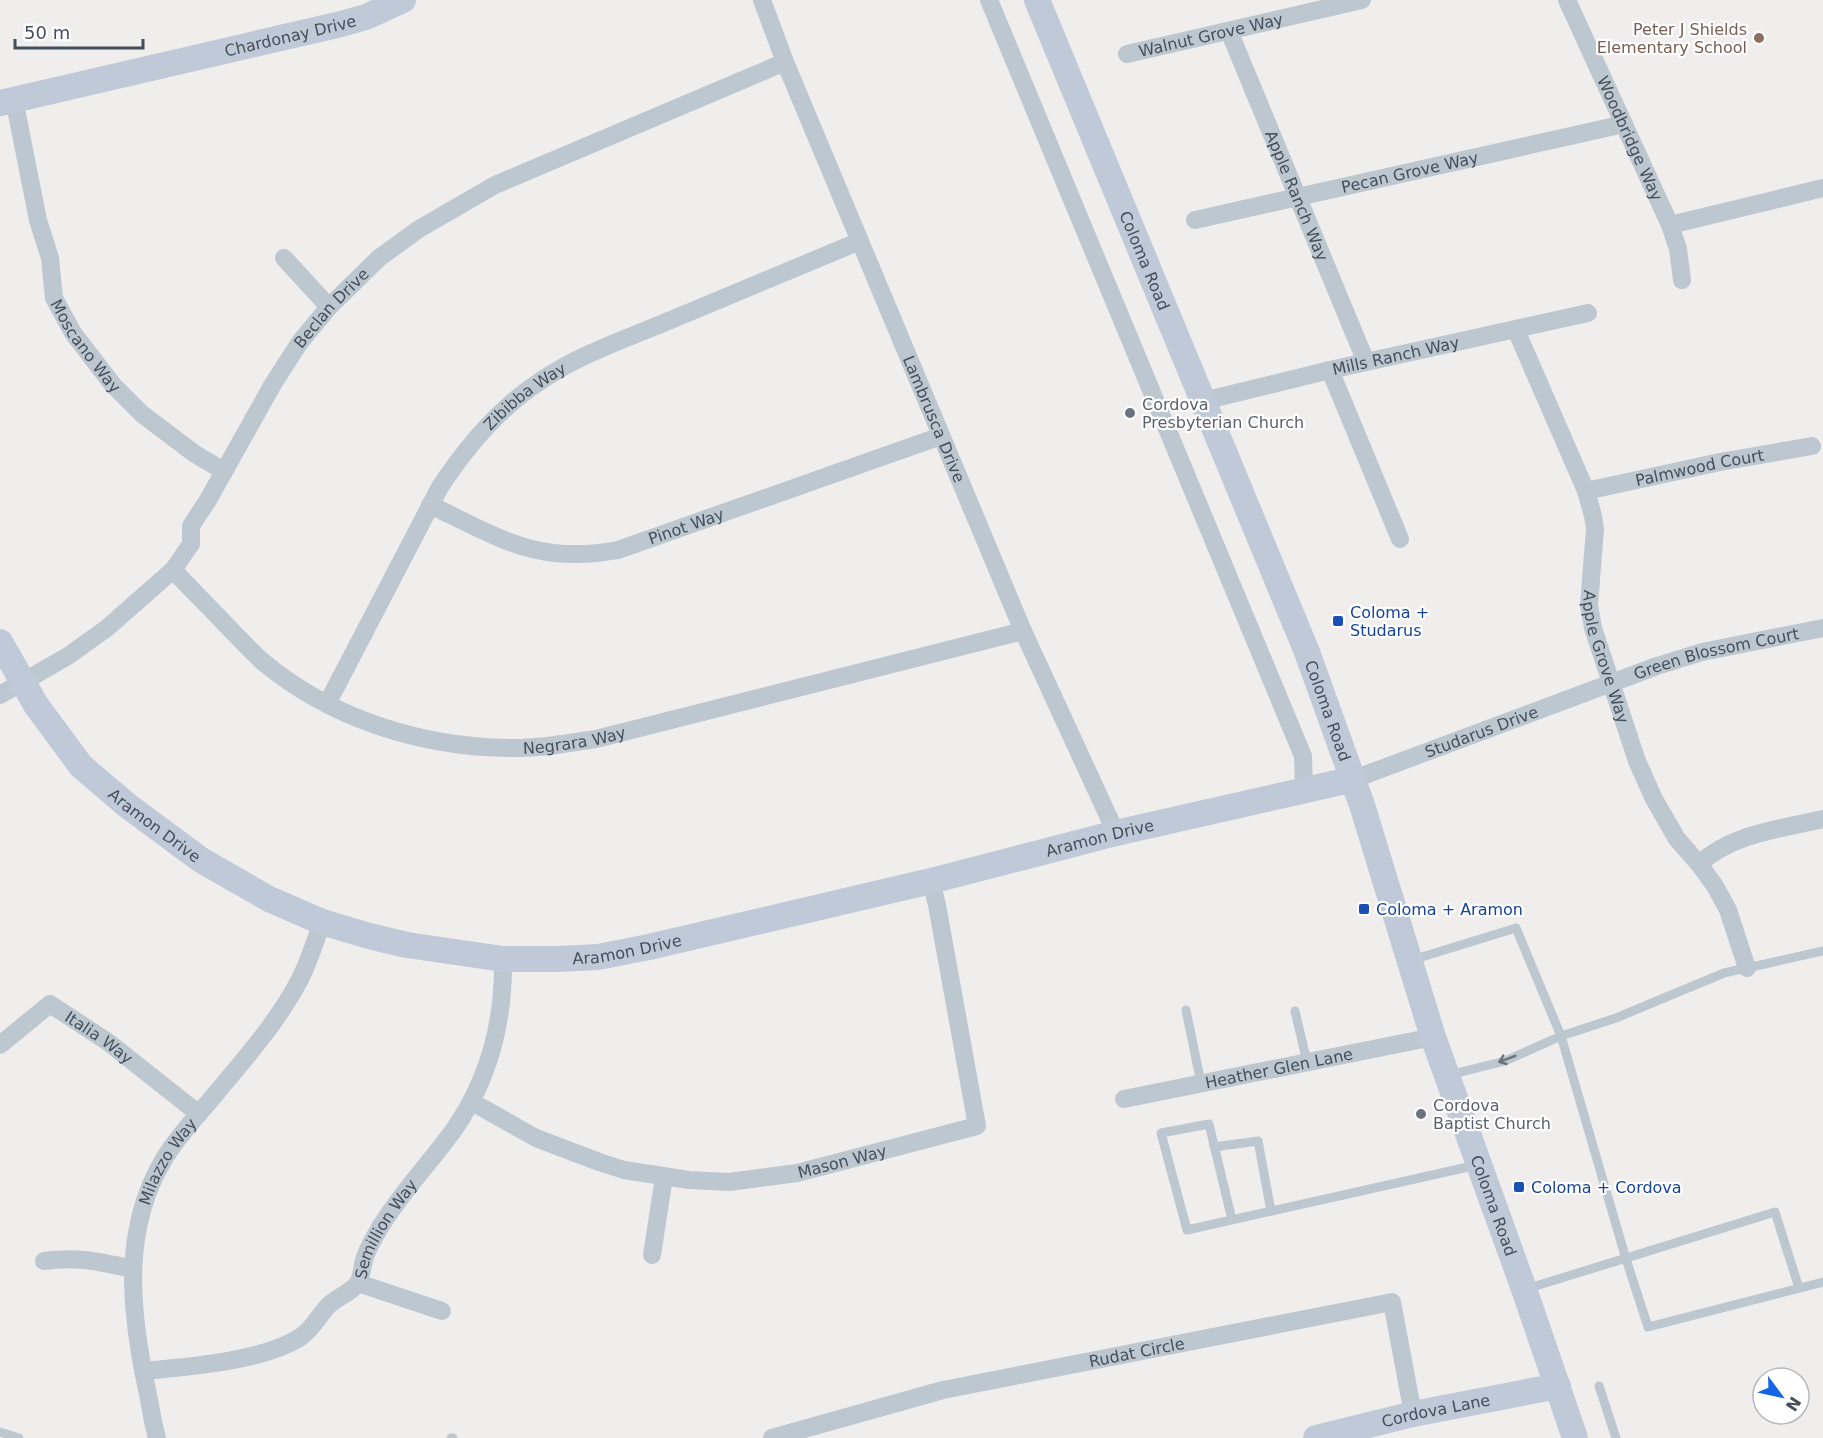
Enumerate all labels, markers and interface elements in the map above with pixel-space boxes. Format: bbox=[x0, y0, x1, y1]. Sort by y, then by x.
street label: Walnut Grove Way bbox=[1137, 9, 1285, 61]
street label: Chardonay Drive bbox=[223, 11, 358, 60]
scale bar bbox=[15, 12, 142, 50]
place label: Peter J Shields Elementary School bbox=[1597, 20, 1747, 57]
text: 50 m bbox=[24, 22, 70, 43]
marker: Peter J Shields Elementary School bbox=[1752, 31, 1766, 45]
street label: Woodbridge Way bbox=[1594, 73, 1667, 204]
street label: Apple Ranch Way bbox=[1262, 127, 1333, 264]
street label: Pecan Grove Way bbox=[1339, 147, 1480, 196]
street label: Coloma Road bbox=[1116, 208, 1174, 313]
street label: Beclan Drive bbox=[290, 264, 372, 352]
street label: Moscano Way bbox=[47, 296, 125, 397]
street label: Mills Ranch Way bbox=[1330, 332, 1461, 379]
street label: Lambrusca Drive bbox=[899, 353, 969, 485]
street label: Zibibba Way bbox=[479, 358, 569, 434]
place label: Cordova Presbyterian Church bbox=[1142, 395, 1304, 432]
marker: Cordova Presbyterian Church bbox=[1123, 406, 1137, 420]
street label: Palmwood Court bbox=[1633, 445, 1765, 490]
street label: Pinot Way bbox=[645, 504, 726, 548]
street label: Apple Grove Way bbox=[1579, 590, 1633, 725]
place label: Coloma + Studarus bbox=[1350, 603, 1429, 640]
marker: Coloma + Studarus bbox=[1331, 614, 1345, 628]
street label: Green Blossom Court bbox=[1631, 624, 1800, 683]
street label: Coloma Road bbox=[1301, 658, 1355, 764]
street label: Studarus Drive bbox=[1422, 702, 1541, 761]
street label: Negrara Way bbox=[522, 722, 628, 758]
street label: Aramon Drive bbox=[105, 784, 205, 866]
street label: Aramon Drive bbox=[1044, 815, 1156, 860]
place label: Coloma + Aramon bbox=[1376, 900, 1523, 919]
marker: Coloma + Aramon bbox=[1357, 902, 1371, 916]
street label: Aramon Drive bbox=[572, 930, 683, 968]
street label: Italia Way bbox=[62, 1007, 137, 1068]
street label: Heather Glen Lane bbox=[1203, 1044, 1354, 1092]
one-way arrow bbox=[1499, 1055, 1517, 1066]
place label: Cordova Baptist Church bbox=[1433, 1096, 1551, 1133]
marker: Cordova Baptist Church bbox=[1414, 1107, 1428, 1121]
street label: Milazzo Way bbox=[135, 1114, 200, 1207]
street label: Mason Way bbox=[796, 1141, 888, 1182]
street label: Coloma Road bbox=[1467, 1152, 1521, 1258]
street label: Semillion Way bbox=[351, 1175, 421, 1281]
place label: Coloma + Cordova bbox=[1531, 1178, 1682, 1197]
marker: Coloma + Cordova bbox=[1512, 1180, 1526, 1194]
street label: Rudat Circle bbox=[1087, 1333, 1186, 1371]
north arrow bbox=[1751, 1366, 1811, 1426]
street label: Cordova Lane bbox=[1380, 1390, 1492, 1431]
text: N bbox=[1782, 1393, 1805, 1415]

